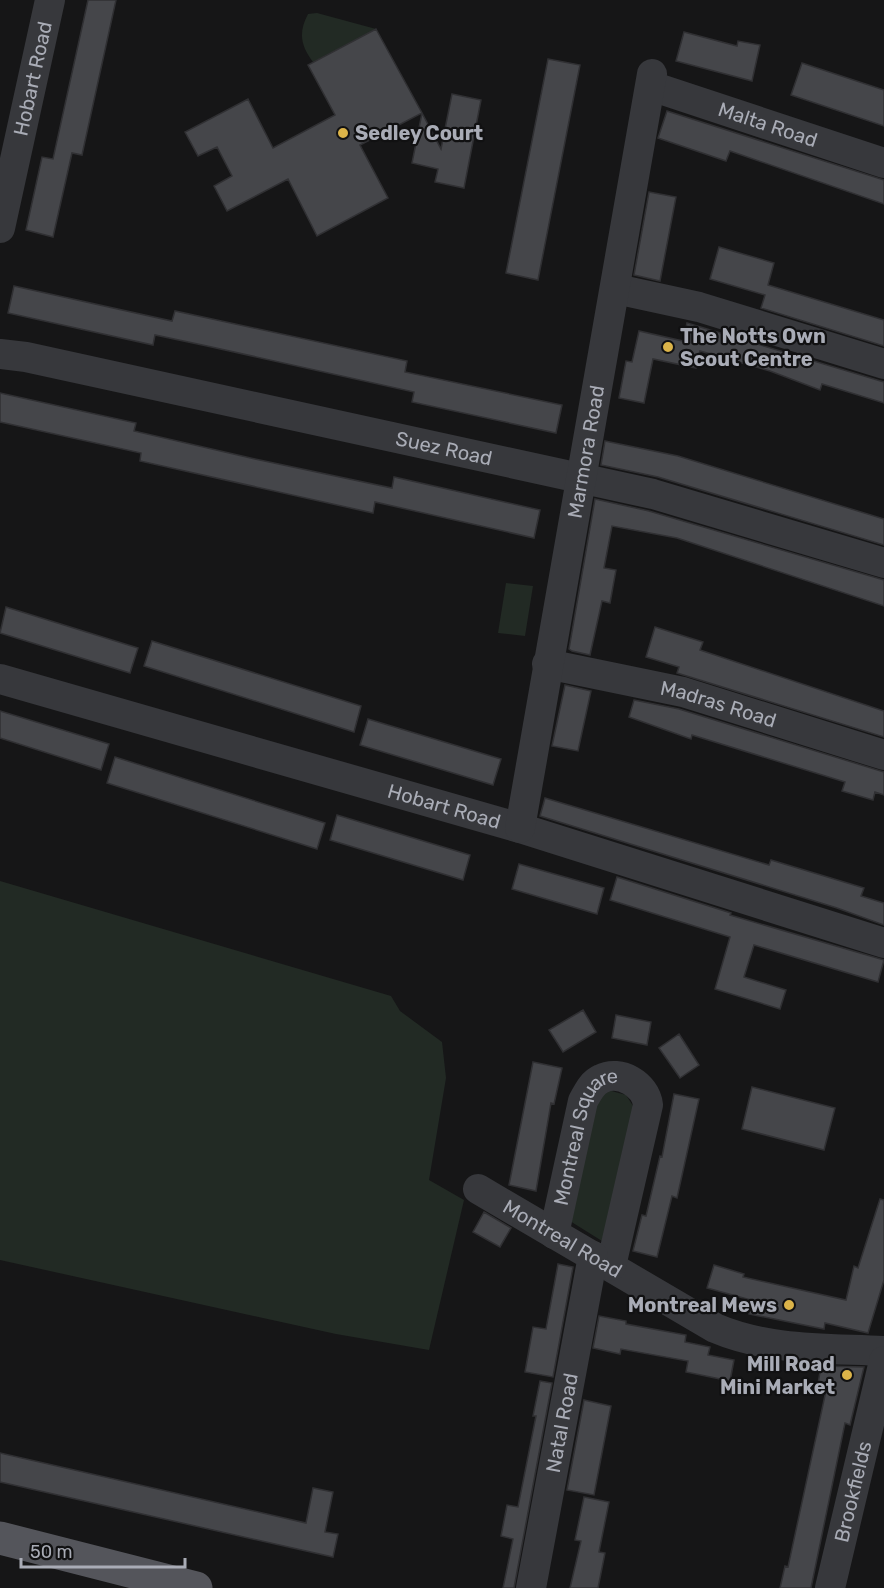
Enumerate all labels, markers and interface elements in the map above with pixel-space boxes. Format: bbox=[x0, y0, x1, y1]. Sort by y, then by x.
street label: Hobart Road bbox=[9, 19, 57, 138]
street label: Malta Road bbox=[715, 97, 820, 152]
place label: Sedley Court bbox=[355, 121, 483, 145]
marker: Sedley Court bbox=[336, 126, 350, 140]
place label: The Notts Own Scout Centre bbox=[680, 324, 826, 371]
marker: The Notts Own Scout Centre bbox=[661, 340, 675, 354]
street label: Marmora Road bbox=[562, 383, 609, 520]
street label: Suez Road bbox=[393, 426, 494, 471]
street label: Madras Road bbox=[658, 676, 779, 732]
street label: Hobart Road bbox=[385, 779, 503, 834]
street label: Montreal Square bbox=[549, 1064, 618, 1208]
street label: Montreal Road bbox=[499, 1194, 626, 1283]
place label: Montreal Mews bbox=[628, 1293, 777, 1317]
marker: Montreal Mews bbox=[782, 1298, 796, 1312]
place label: Mill Road Mini Market bbox=[720, 1352, 835, 1399]
marker: Mill Road Mini Market bbox=[840, 1368, 854, 1382]
street label: Natal Road bbox=[541, 1371, 583, 1475]
street label: Brookfields bbox=[829, 1439, 877, 1545]
scale bar bbox=[21, 1531, 184, 1569]
text: 50 m bbox=[30, 1541, 73, 1563]

